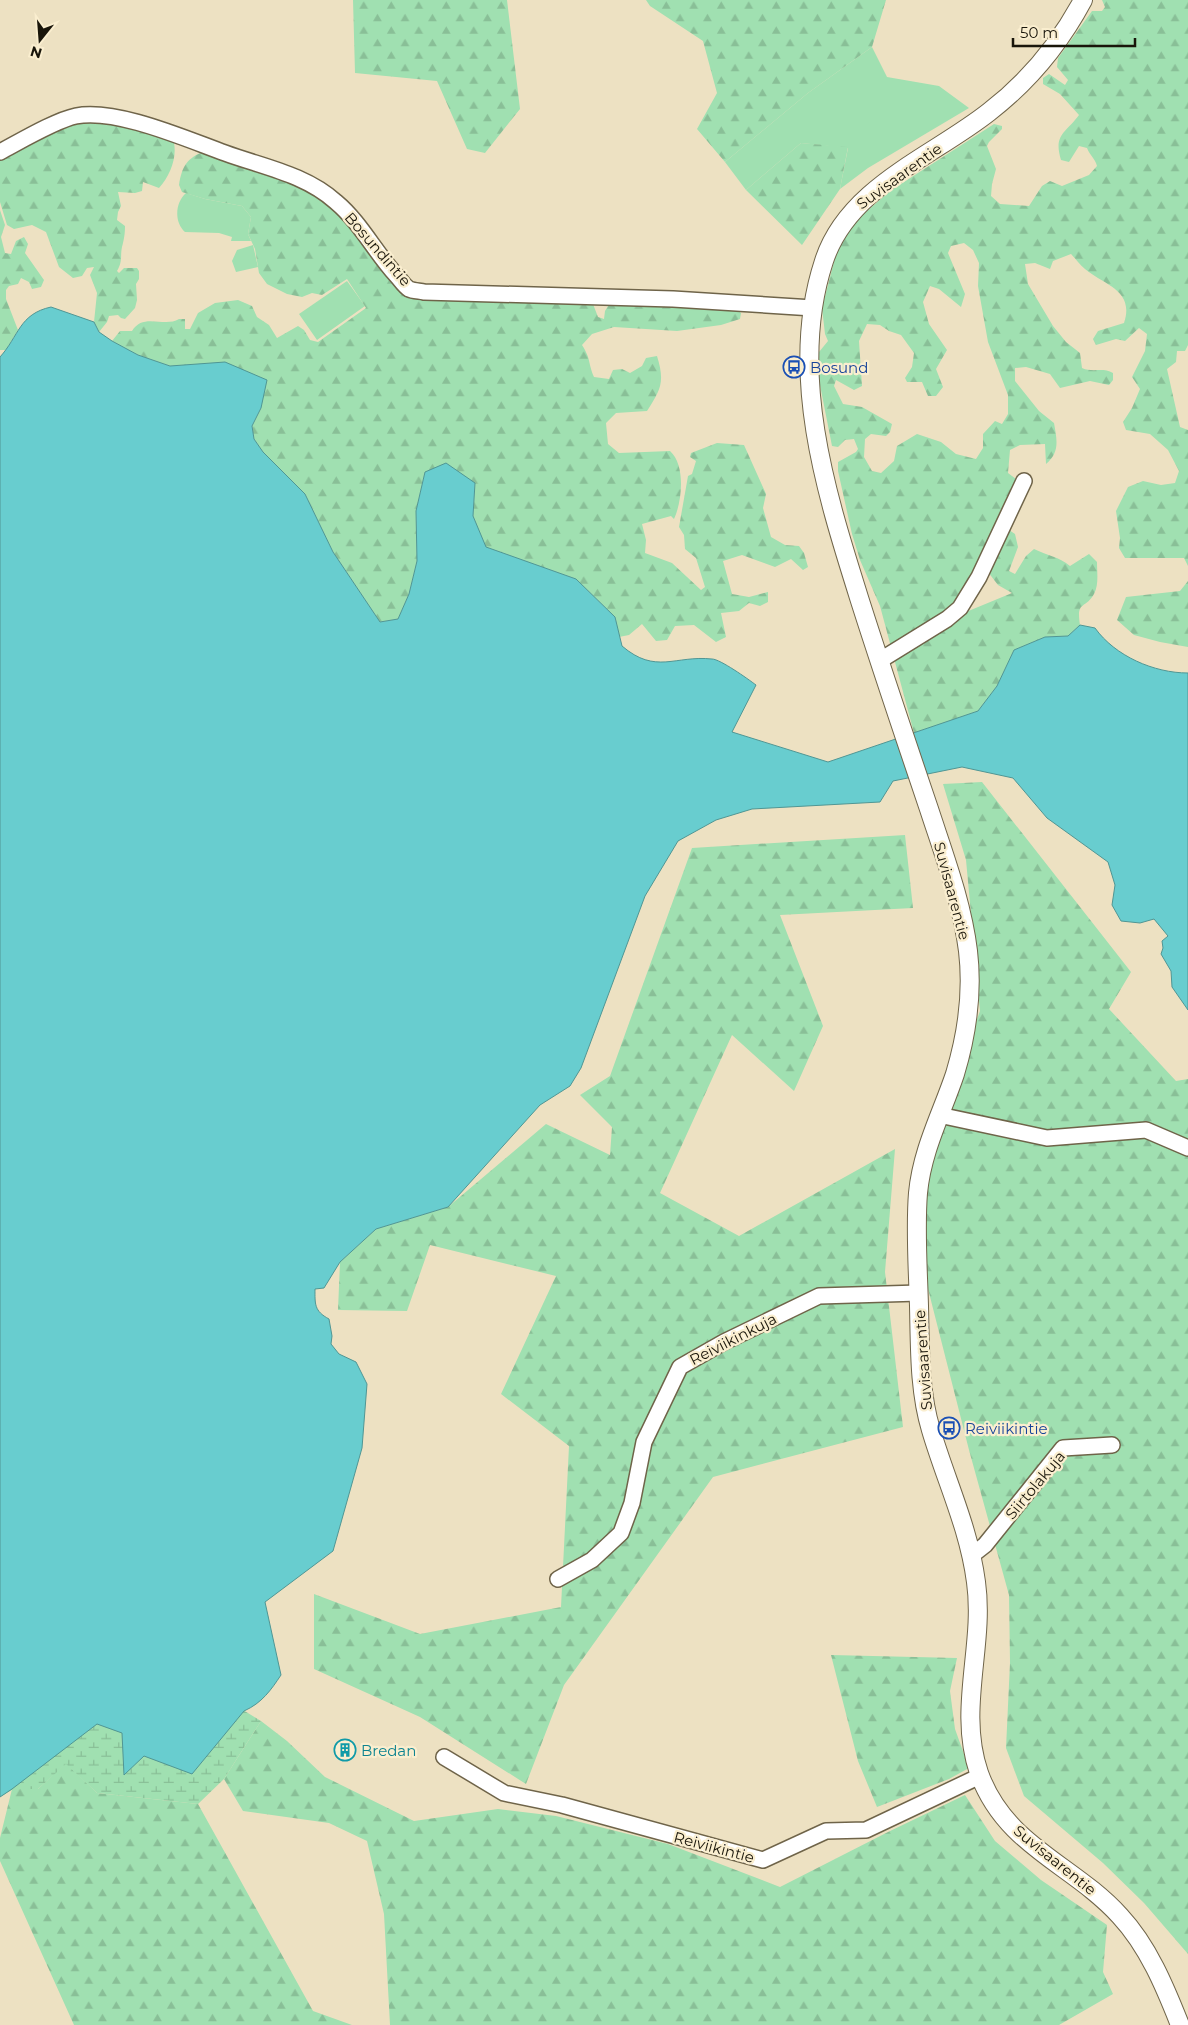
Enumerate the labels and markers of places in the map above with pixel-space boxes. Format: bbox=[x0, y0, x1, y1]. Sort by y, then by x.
bus stop icon: Bosund bbox=[782, 355, 806, 379]
place label: Bosund bbox=[810, 358, 868, 377]
bus stop icon: Reiviikintie bbox=[937, 1416, 961, 1440]
place label: Reiviikintie bbox=[965, 1419, 1047, 1438]
building icon: Bredan bbox=[333, 1738, 357, 1762]
place label: Bredan bbox=[361, 1741, 416, 1760]

